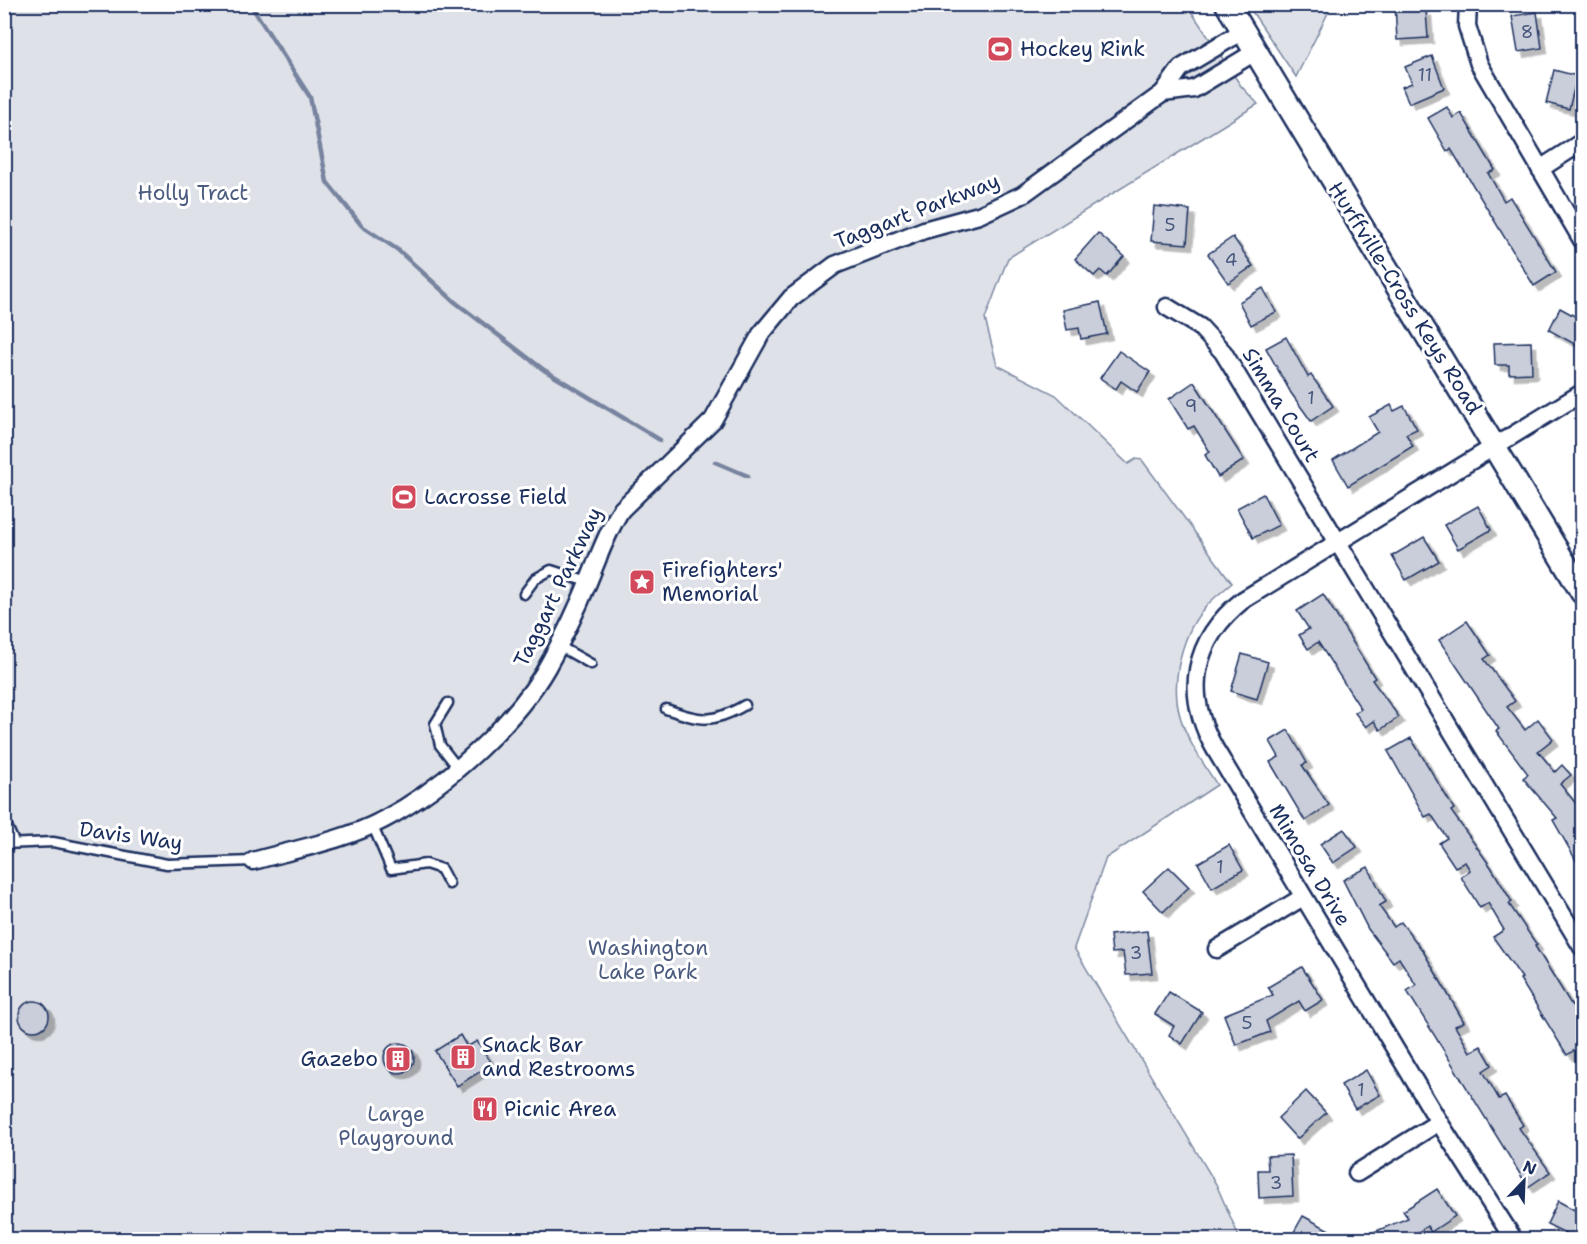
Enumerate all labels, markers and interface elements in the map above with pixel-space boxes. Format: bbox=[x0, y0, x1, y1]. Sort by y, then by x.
house number: 8 bbox=[1521, 20, 1533, 44]
sports icon: Hockey Rink bbox=[985, 34, 1015, 64]
place label: Hockey Rink bbox=[1020, 35, 1145, 63]
house number: 11 bbox=[1418, 63, 1432, 87]
street label: Taggart Parkway bbox=[830, 167, 1004, 255]
street label: Hurffville-Cross Keys Road bbox=[1322, 176, 1488, 420]
park label: Holly Tract bbox=[138, 179, 248, 207]
house number: 5 bbox=[1164, 213, 1176, 237]
house number: 4 bbox=[1225, 248, 1237, 272]
street label: Simma Court bbox=[1236, 342, 1326, 468]
house number: 1 bbox=[1307, 386, 1315, 410]
house number: 9 bbox=[1185, 394, 1197, 418]
sports icon: Lacrosse Field bbox=[389, 482, 419, 512]
place label: Lacrosse Field bbox=[424, 483, 567, 511]
street label: Taggart Parkway bbox=[507, 502, 609, 672]
place label: Firefighters' Memorial bbox=[662, 556, 783, 608]
place icon: Firefighters' Memorial bbox=[627, 567, 657, 597]
street label: Mimosa Drive bbox=[1262, 799, 1358, 931]
street label: Davis Way bbox=[78, 815, 184, 857]
house number: 1 bbox=[1216, 855, 1224, 879]
park label: Washington Lake Park bbox=[588, 934, 708, 986]
house number: 3 bbox=[1130, 941, 1142, 965]
house number: 5 bbox=[1241, 1011, 1253, 1035]
place label: Snack Bar and Restrooms bbox=[482, 1031, 635, 1083]
building icon: Snack Bar and Restrooms bbox=[448, 1042, 478, 1072]
building icon: Gazebo bbox=[383, 1044, 413, 1074]
place label: Gazebo bbox=[300, 1045, 378, 1073]
house number: 1 bbox=[1357, 1078, 1365, 1102]
restaurant icon: Picnic Area bbox=[470, 1094, 500, 1124]
place label: Picnic Area bbox=[504, 1095, 616, 1123]
park label: Large Playground bbox=[338, 1100, 454, 1152]
north arrow bbox=[1494, 1151, 1554, 1211]
text: N bbox=[1520, 1156, 1540, 1180]
house number: 3 bbox=[1270, 1171, 1282, 1195]

